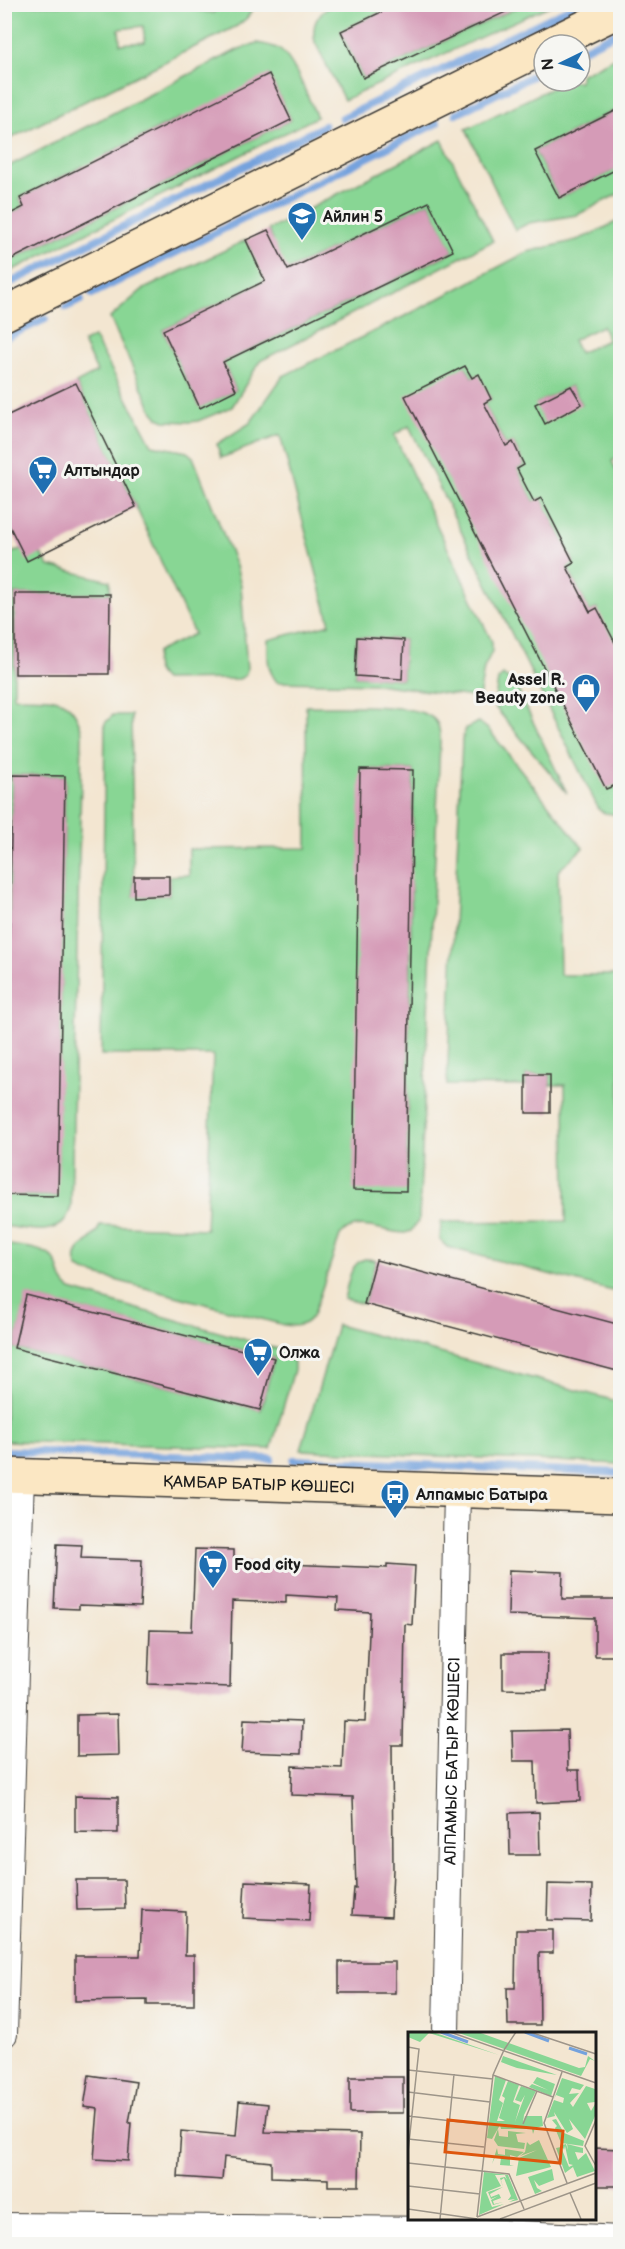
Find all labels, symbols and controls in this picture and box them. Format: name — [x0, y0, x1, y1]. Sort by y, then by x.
north arrow — [532, 33, 592, 93]
text: N — [539, 57, 559, 71]
school or university icon: Айлин 5 — [286, 200, 318, 242]
place label: Айлин 5 — [322, 208, 383, 227]
supermarket icon: Алтындар — [27, 454, 59, 496]
place label: Алтындар — [63, 462, 140, 481]
place label: Assel R. Beauty zone — [475, 671, 565, 708]
shop icon: Assel R. Beauty zone — [570, 672, 602, 714]
supermarket icon: Олжа — [242, 1336, 274, 1378]
place label: Олжа — [279, 1344, 321, 1363]
street label: ҚАМБАР БАТЫР КӨШЕСІ — [163, 1472, 355, 1498]
bus stop icon: Алпамыс Батыра — [379, 1478, 411, 1520]
place label: Алпамыс Батыра — [415, 1486, 548, 1505]
supermarket icon: Food city — [197, 1548, 229, 1590]
place label: Food city — [234, 1556, 301, 1575]
street label: АЛПАМЫС БАТЫР КӨШЕСІ — [441, 1657, 465, 1866]
inset map — [408, 2032, 595, 2219]

